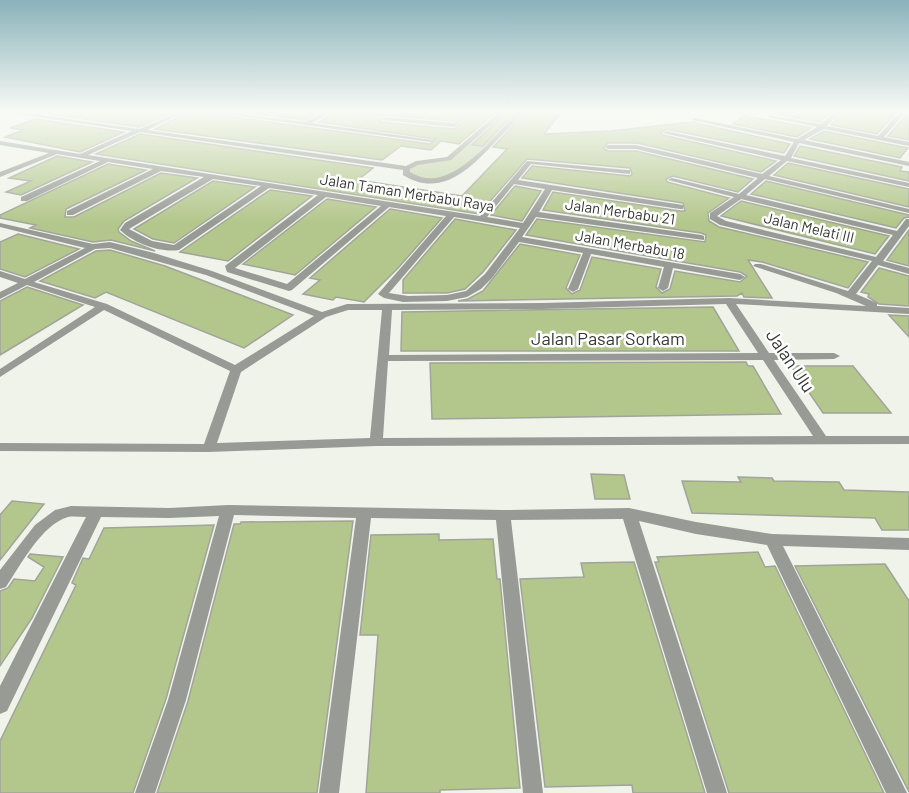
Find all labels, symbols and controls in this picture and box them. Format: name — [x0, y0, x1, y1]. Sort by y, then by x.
street label: Jalan Taman Merbabu Raya — [319, 169, 496, 215]
street label: Jalan Merbabu 21 — [564, 194, 676, 228]
street label: Jalan Melati III — [762, 208, 856, 246]
street label: Jalan Merbabu 18 — [574, 226, 686, 263]
street label: Jalan Ulu — [762, 325, 820, 396]
street label: Jalan Pasar Sorkam — [531, 327, 685, 349]

